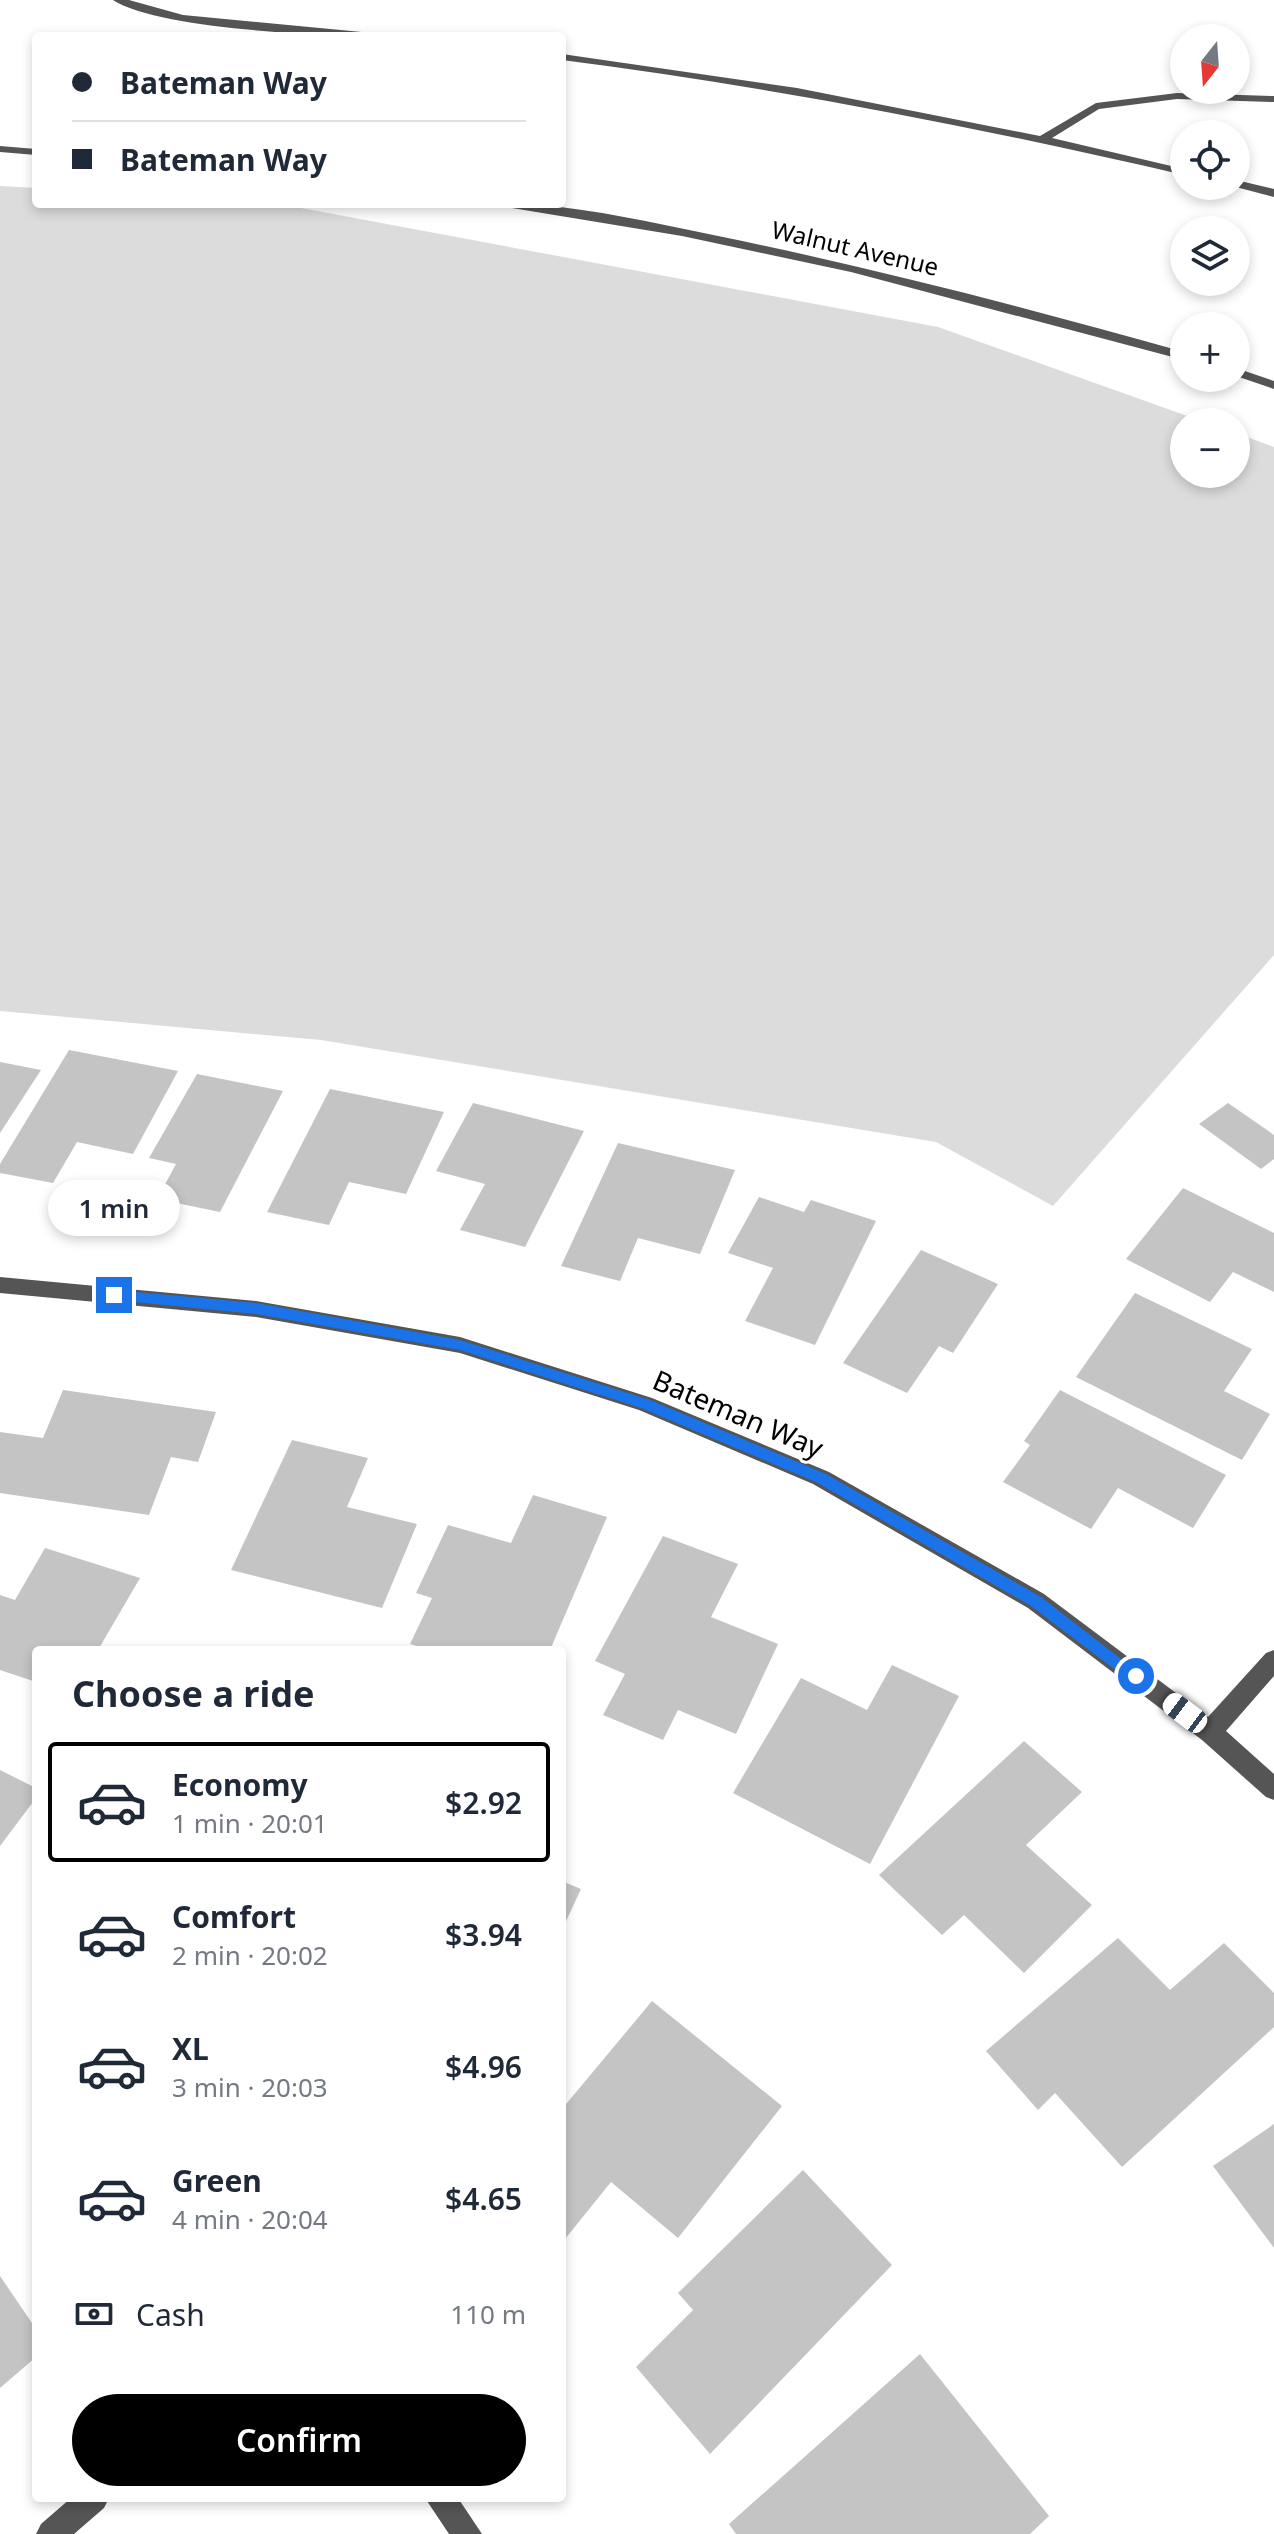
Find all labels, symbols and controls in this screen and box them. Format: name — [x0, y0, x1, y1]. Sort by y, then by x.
north arrow — [1170, 24, 1250, 104]
map controls — [1170, 24, 1250, 488]
text: Bateman Way — [120, 62, 327, 103]
button: locate — [1170, 120, 1250, 200]
text: Bateman Way — [120, 139, 327, 180]
street label: Walnut Avenue — [769, 212, 942, 283]
button: layers — [1170, 216, 1250, 296]
button: + — [1170, 312, 1250, 392]
button: − — [1170, 408, 1250, 488]
callout: 1 min — [48, 1179, 180, 1235]
text: 1 min — [79, 1190, 149, 1226]
route end — [96, 1277, 132, 1313]
street label: Bateman Way — [647, 1360, 830, 1466]
route start — [1118, 1658, 1154, 1694]
text: Choose a ride — [72, 1669, 314, 1718]
car — [1159, 1689, 1211, 1737]
text: Economy — [172, 1764, 308, 1805]
icon: car — [76, 1766, 148, 1838]
text: $2.92 — [445, 1782, 522, 1823]
text: 1 min · 20:01 — [172, 1805, 328, 1841]
text: Comfort — [172, 1896, 296, 1937]
icon: car — [76, 1898, 148, 1970]
text: $3.94 — [445, 1914, 522, 1955]
text: 2 min · 20:02 — [172, 1937, 328, 1973]
text: XL — [172, 2028, 209, 2069]
icon: car — [76, 2030, 148, 2102]
text: $4.96 — [445, 2046, 522, 2087]
text: 3 min · 20:03 — [172, 2069, 328, 2105]
text: Green — [172, 2160, 262, 2201]
icon: car — [76, 2162, 148, 2234]
text: $4.65 — [445, 2178, 522, 2219]
text: 4 min · 20:04 — [172, 2201, 328, 2237]
icon: cash — [72, 2292, 116, 2336]
text: Cash — [136, 2294, 205, 2335]
text: 110 m — [450, 2296, 526, 2332]
button: Confirm — [72, 2394, 526, 2486]

